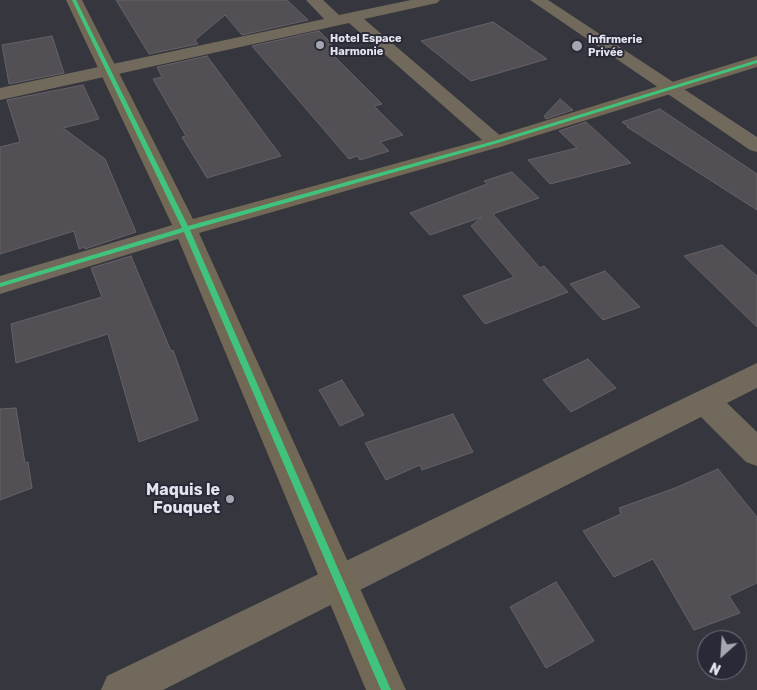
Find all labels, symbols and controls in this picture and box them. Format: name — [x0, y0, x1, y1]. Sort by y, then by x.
place label: Hotel Espace Harmonie — [330, 32, 402, 58]
place label: Infirmerie Privée — [588, 33, 642, 59]
marker: Hotel Espace Harmonie — [314, 39, 326, 51]
marker: Infirmerie Privée — [570, 39, 584, 53]
place label: Maquis le Fouquet — [146, 480, 220, 518]
marker: Maquis le Fouquet — [224, 493, 236, 505]
north arrow — [697, 630, 747, 680]
text: N — [707, 658, 724, 678]

